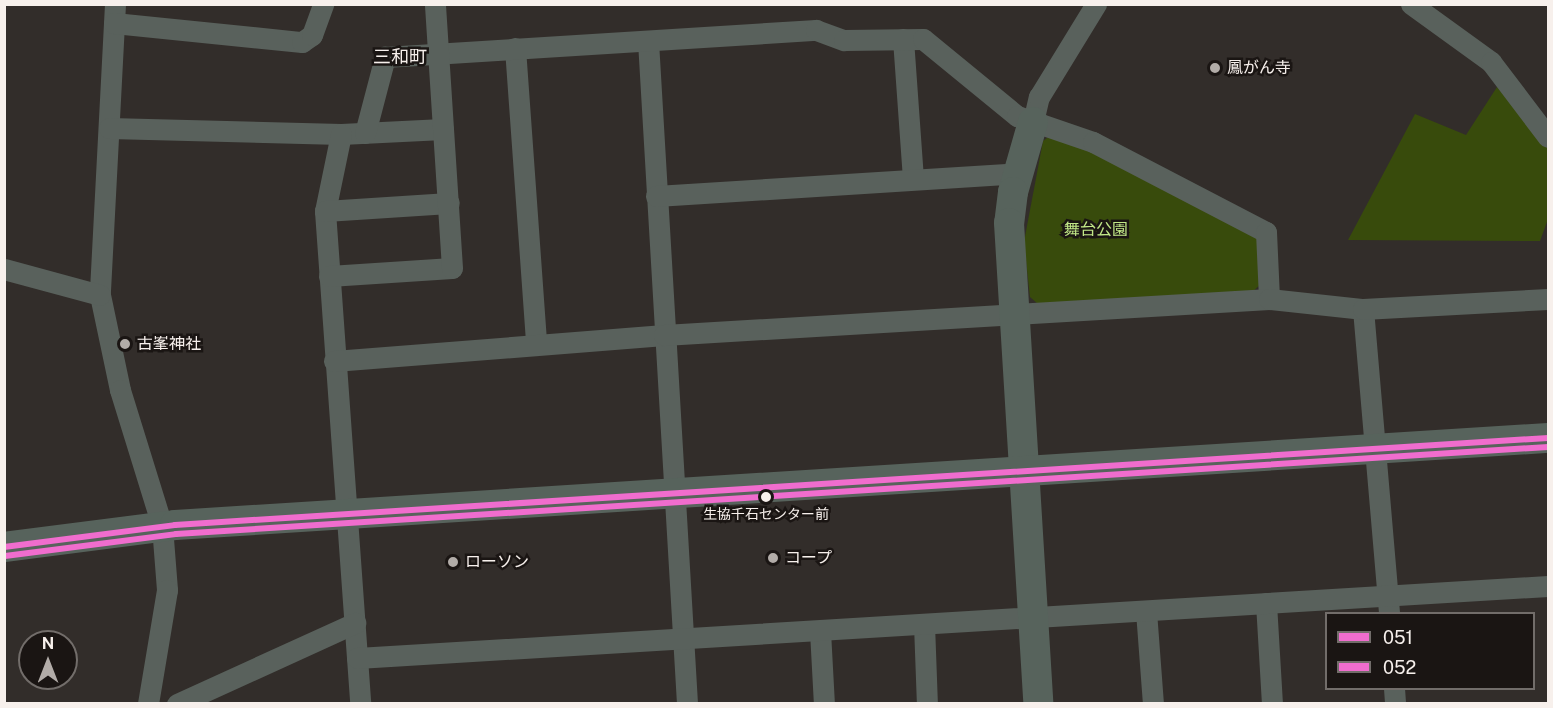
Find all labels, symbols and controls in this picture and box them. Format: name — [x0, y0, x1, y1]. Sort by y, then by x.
district label: 三和町 — [373, 46, 427, 68]
place label: 鳳がん寺 — [1227, 58, 1291, 78]
marker: 鳳がん寺 — [1208, 61, 1222, 75]
park label: 舞台公園 — [1064, 220, 1128, 240]
place label: 古峯神社 — [137, 334, 201, 354]
marker: 古峯神社 — [118, 337, 132, 351]
marker: 生協千石センター前 — [760, 491, 772, 503]
place label: 生協千石センター前 — [703, 506, 829, 522]
place label: コープ — [785, 548, 833, 568]
marker: コープ — [766, 551, 780, 565]
place label: ローソン — [465, 552, 529, 572]
marker: ローソン — [446, 555, 460, 569]
legend — [1325, 612, 1535, 690]
text: 051 — [1383, 627, 1413, 648]
north arrow — [18, 630, 78, 690]
text: N — [42, 634, 54, 653]
text: 052 — [1383, 657, 1416, 678]

